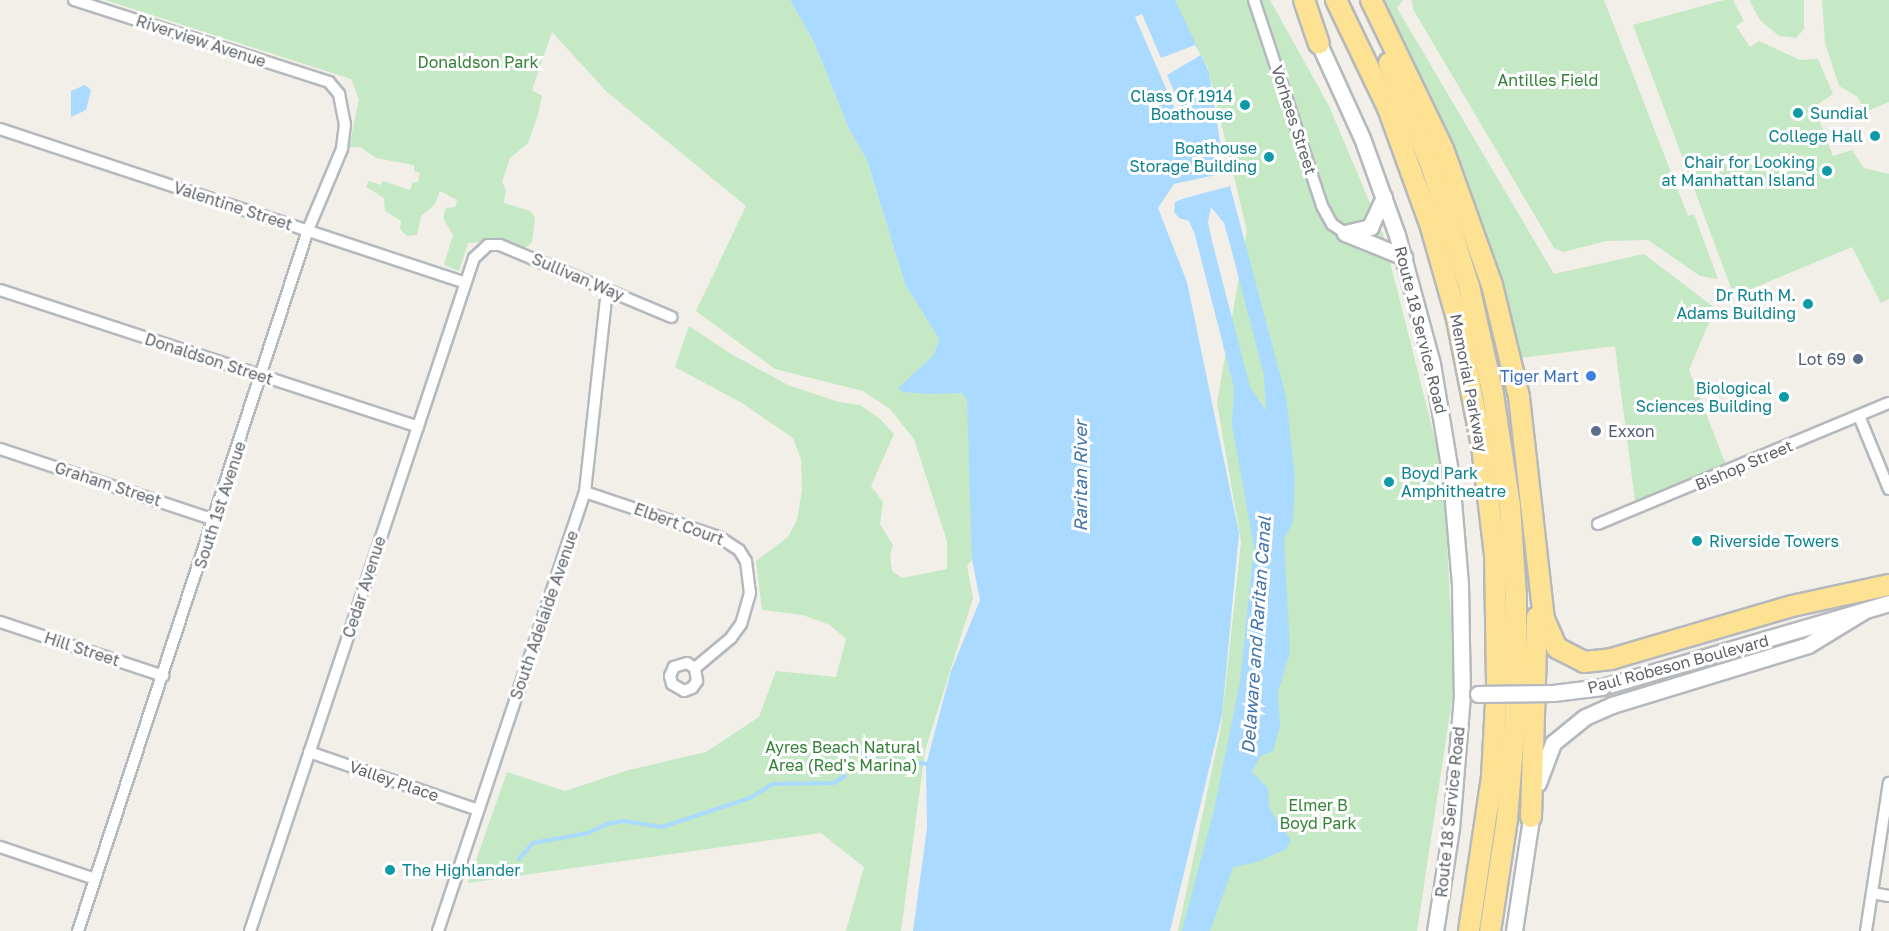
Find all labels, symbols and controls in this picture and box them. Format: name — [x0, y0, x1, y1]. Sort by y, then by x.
street label: Riverview Avenue — [134, 11, 268, 71]
park label: Donaldson Park — [417, 52, 539, 72]
street label: Vorhees Street — [1267, 63, 1321, 177]
park label: Antilles Field — [1498, 70, 1598, 90]
place label: Class Of 1914 Boathouse — [1130, 86, 1233, 124]
marker: Class Of 1914 Boathouse — [1238, 98, 1252, 112]
place label: Sundial — [1810, 103, 1868, 123]
marker: Sundial — [1791, 106, 1805, 120]
place label: College Hall — [1769, 126, 1863, 146]
marker: College Hall — [1868, 129, 1882, 143]
place label: Boathouse Storage Building — [1129, 138, 1257, 176]
marker: Boathouse Storage Building — [1262, 150, 1276, 164]
place label: Chair for Looking at Manhattan Island — [1661, 152, 1815, 190]
marker: Chair for Looking at Manhattan Island — [1820, 164, 1834, 178]
street label: Valentine Street — [171, 178, 295, 234]
street label: Route 18 Service Road — [1391, 244, 1451, 416]
street label: Sullivan Way — [529, 249, 627, 305]
place label: Dr Ruth M. Adams Building — [1676, 285, 1796, 323]
marker: Dr Ruth M. Adams Building — [1801, 297, 1815, 311]
street label: Memorial Parkway — [1446, 312, 1492, 454]
street label: Donaldson Street — [142, 329, 276, 389]
place label: Lot 69 — [1798, 349, 1846, 369]
marker: Lot 69 — [1851, 352, 1865, 366]
place label: Tiger Mart — [1500, 366, 1579, 386]
marker: Tiger Mart — [1584, 369, 1598, 383]
place label: Biological Sciences Building — [1636, 378, 1772, 416]
marker: Biological Sciences Building — [1777, 390, 1791, 404]
water label: Raritan River — [1069, 420, 1091, 532]
place label: Exxon — [1608, 421, 1655, 441]
marker: Exxon — [1589, 424, 1603, 438]
street label: Bishop Street — [1692, 436, 1796, 494]
street label: South 1st Avenue — [190, 439, 250, 571]
street label: Graham Street — [52, 458, 164, 510]
place label: Boyd Park Amphitheatre — [1401, 463, 1506, 501]
marker: Boyd Park Amphitheatre — [1382, 475, 1396, 489]
street label: Elbert Court — [632, 499, 726, 549]
water label: Delaware and Raritan Canal — [1237, 515, 1275, 755]
street label: South Adelaide Avenue — [506, 528, 582, 702]
place label: Riverside Towers — [1709, 531, 1839, 551]
street label: Cedar Avenue — [339, 534, 389, 640]
marker: Riverside Towers — [1690, 534, 1704, 548]
street label: Hill Street — [42, 628, 122, 670]
street label: Paul Robeson Boulevard — [1585, 631, 1771, 697]
street label: Route 18 Service Road — [1431, 726, 1469, 898]
park label: Ayres Beach Natural Area (Red's Marina) — [765, 737, 921, 775]
street label: Valley Place — [347, 757, 441, 805]
park label: Elmer B Boyd Park — [1279, 795, 1357, 833]
place label: The Highlander — [402, 860, 521, 880]
marker: The Highlander — [383, 863, 397, 877]

